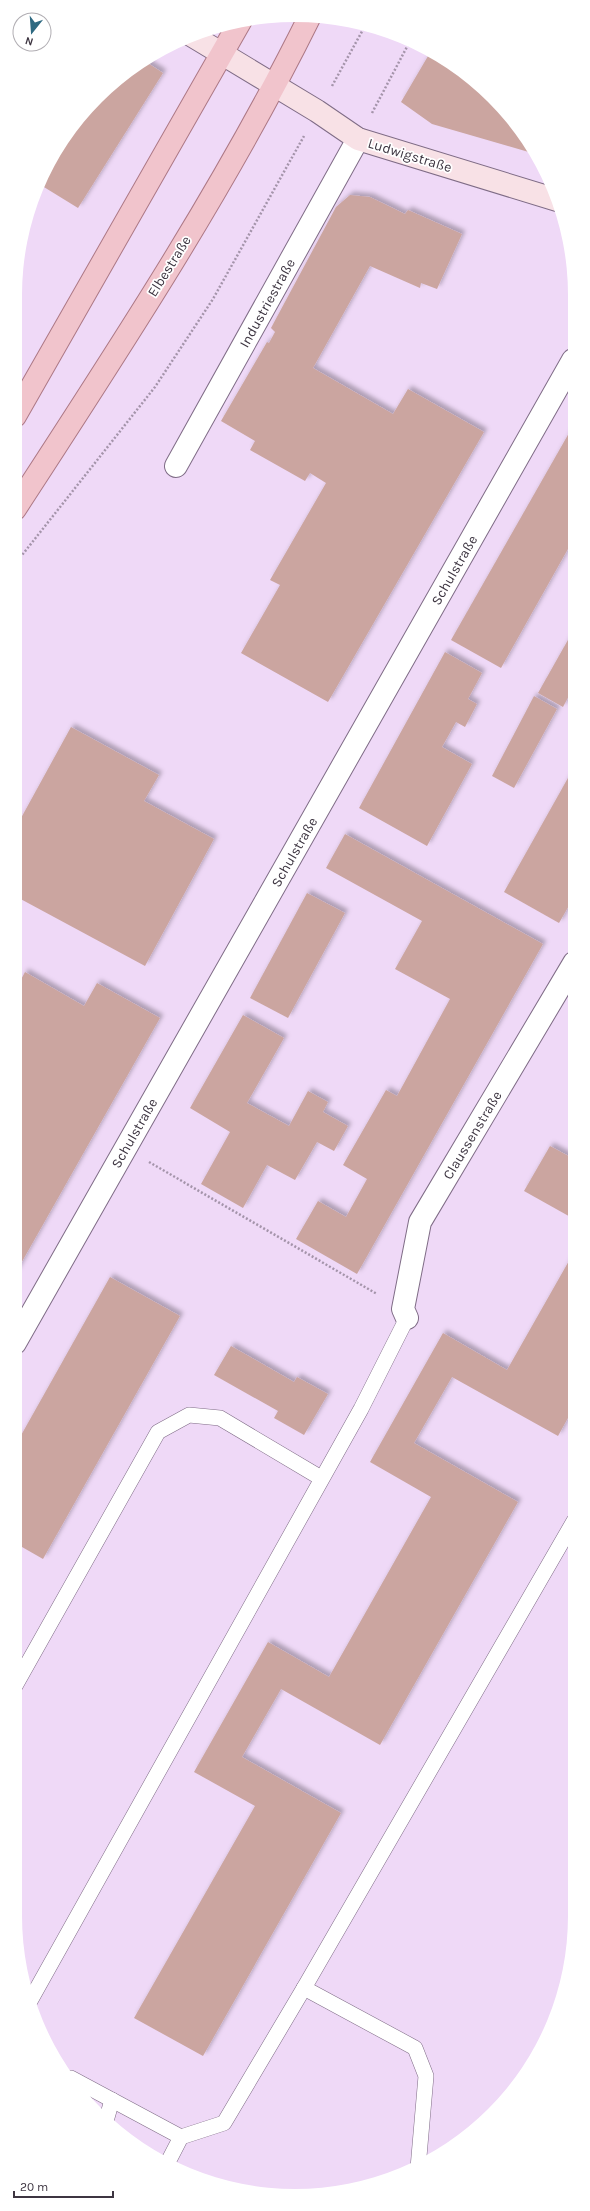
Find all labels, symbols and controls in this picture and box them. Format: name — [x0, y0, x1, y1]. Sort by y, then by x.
north arrow — [12, 12, 52, 52]
text: N — [24, 34, 35, 48]
street label: Ludwigstraße — [366, 135, 454, 176]
street label: Elbestraße — [144, 233, 195, 300]
street label: Industriestraße — [236, 256, 299, 351]
street label: Schulstraße — [428, 532, 481, 608]
street label: Schulstraße — [268, 814, 321, 890]
street label: Claussenstraße — [439, 1088, 506, 1183]
street label: Schulstraße — [108, 1095, 161, 1171]
scale bar — [14, 2173, 113, 2199]
text: 20 m — [20, 2180, 48, 2194]

